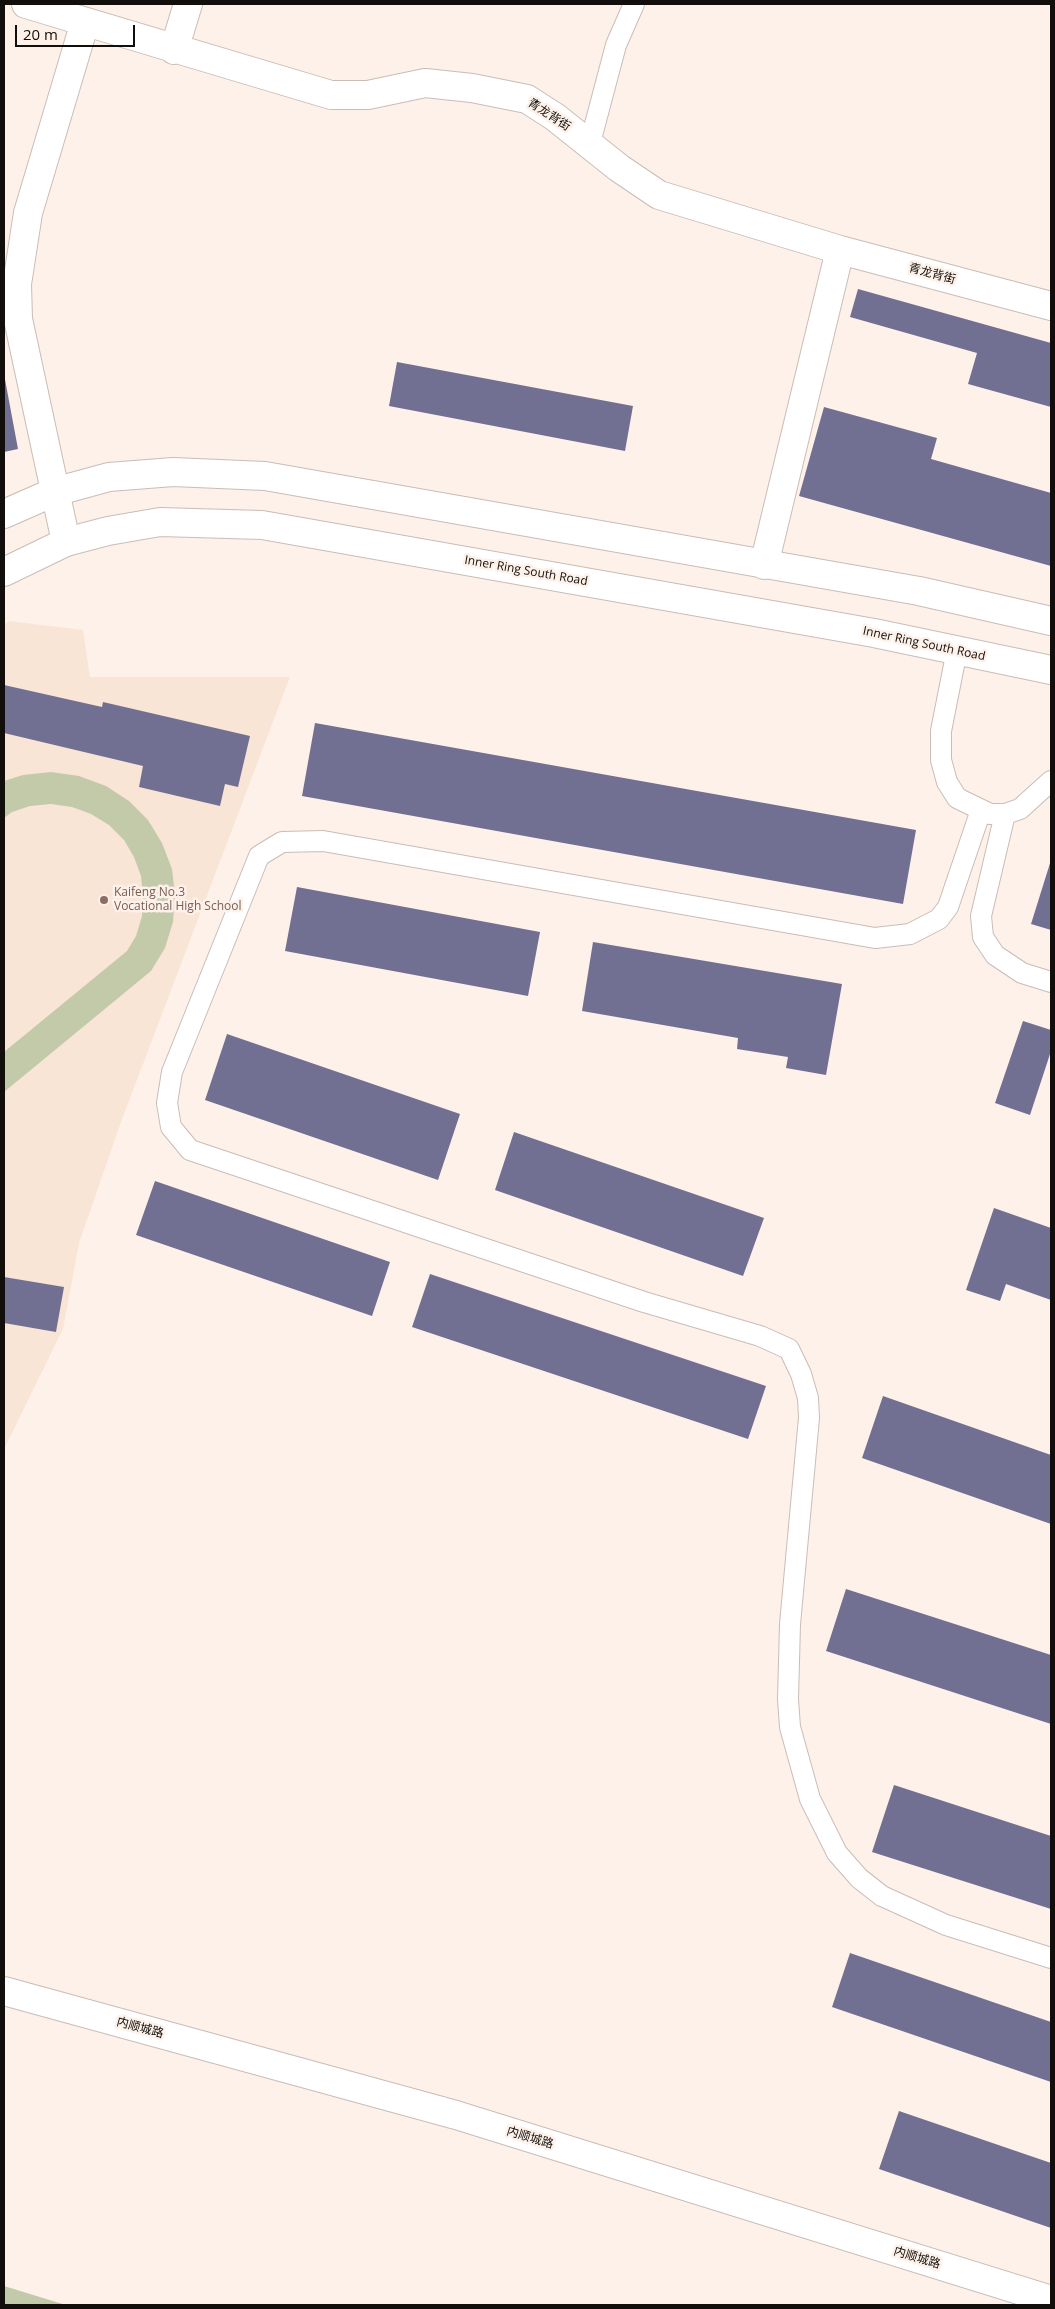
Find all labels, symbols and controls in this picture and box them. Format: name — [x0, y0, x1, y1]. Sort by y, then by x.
scale bar — [18, 15, 138, 47]
text: 20 m — [23, 24, 58, 44]
street label: 青龙背街 — [525, 96, 573, 134]
street label: 青龙背街 — [907, 261, 957, 287]
street label: Inner Ring South Road — [463, 553, 589, 589]
street label: Inner Ring South Road — [861, 624, 987, 664]
place label: Kaifeng No.3 Vocational High School — [114, 886, 242, 914]
marker: Kaifeng No.3 Vocational High School — [98, 894, 110, 906]
street label: 内顺城路 — [115, 2015, 165, 2041]
street label: 内顺城路 — [505, 2124, 555, 2152]
street label: 内顺城路 — [892, 2244, 942, 2272]

